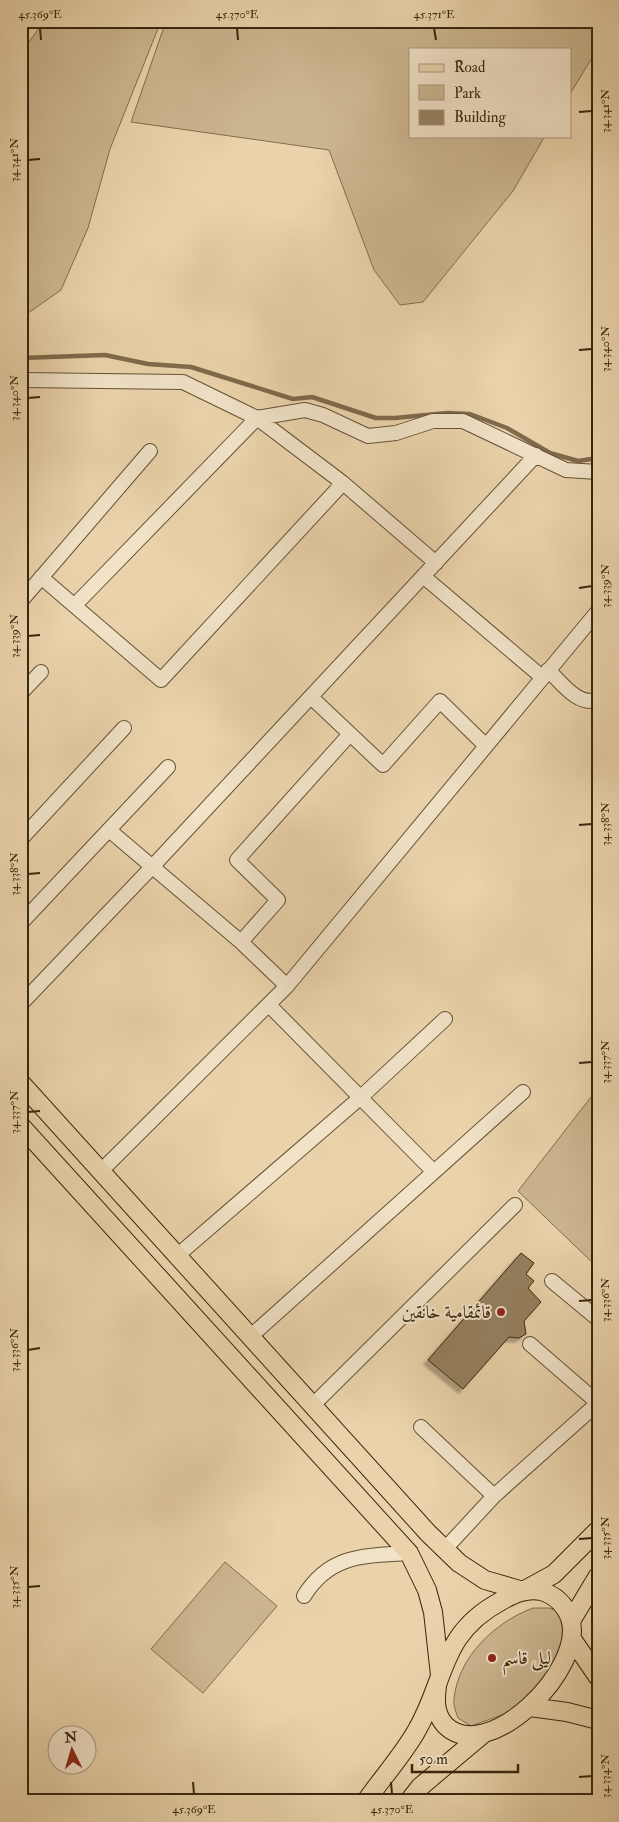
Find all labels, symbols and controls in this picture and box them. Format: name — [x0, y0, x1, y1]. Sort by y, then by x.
text: 45.369°E — [18, 7, 62, 22]
text: 45.370°E — [216, 7, 259, 22]
text: 45.371°E — [413, 7, 455, 22]
legend — [409, 48, 572, 138]
text: Road — [454, 58, 486, 77]
text: Park — [454, 84, 481, 103]
text: 34.341°N — [598, 89, 613, 133]
text: Building — [454, 108, 506, 127]
text: 34.341°N — [7, 138, 22, 182]
text: 34.340°N — [598, 326, 613, 372]
text: 34.340°N — [7, 375, 22, 421]
text: 34.339°N — [598, 564, 613, 608]
text: 34.339°N — [7, 614, 22, 658]
text: 34.338°N — [598, 802, 613, 846]
text: 34.338°N — [7, 852, 22, 896]
text: 34.337°N — [598, 1040, 613, 1084]
text: 34.337°N — [7, 1090, 22, 1134]
text: 34.336°N — [598, 1278, 613, 1322]
place label: قائمقامية خانقين — [402, 1301, 491, 1324]
marker: قائمقامية خانقين — [495, 1306, 507, 1318]
text: 34.336°N — [7, 1328, 22, 1372]
text: 34.335°N — [598, 1516, 613, 1560]
text: 34.335°N — [7, 1565, 22, 1609]
place label: ليلى قاسم — [502, 1647, 551, 1676]
marker: ليلى قاسم — [486, 1652, 498, 1664]
north arrow — [48, 1724, 98, 1774]
text: N — [63, 1728, 78, 1747]
scale bar — [412, 1742, 518, 1774]
text: 50 m — [419, 1750, 448, 1769]
text: 34.334°N — [598, 1754, 613, 1798]
text: 45.369°E — [172, 1802, 216, 1817]
text: 45.370°E — [371, 1802, 414, 1817]

